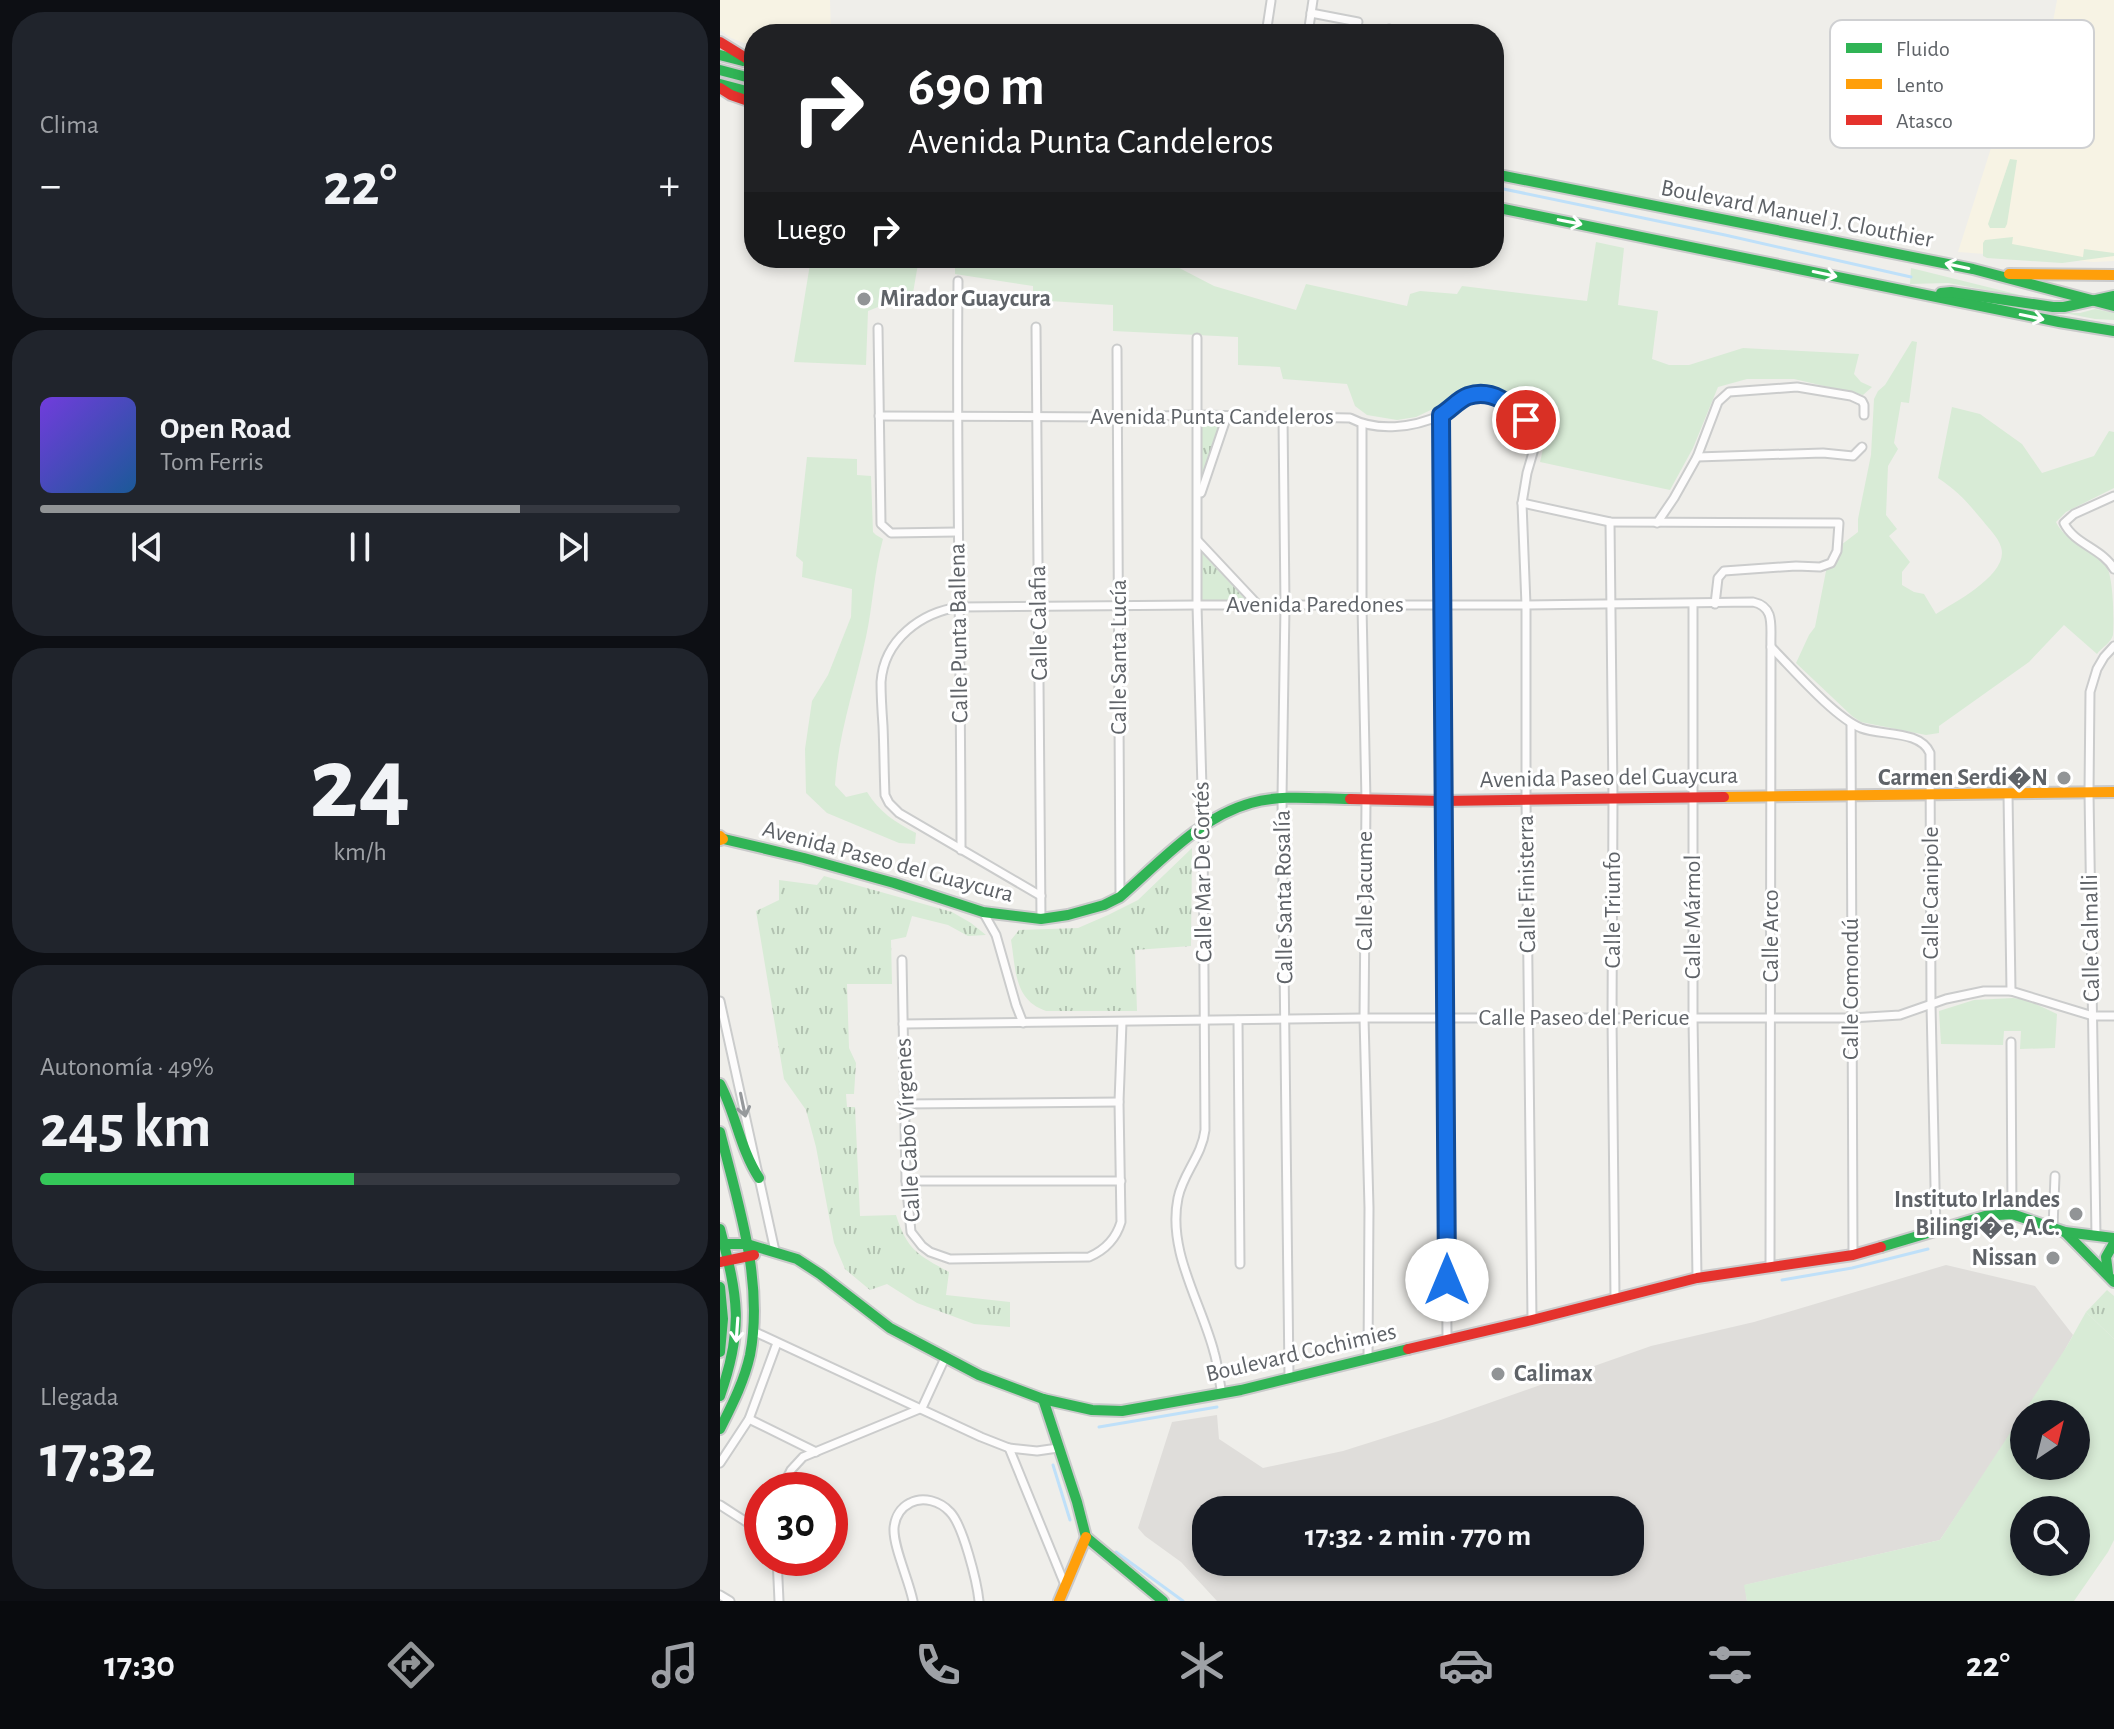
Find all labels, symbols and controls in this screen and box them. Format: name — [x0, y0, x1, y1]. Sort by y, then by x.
legend — [1830, 20, 2094, 148]
text: Fluido — [1896, 38, 1950, 60]
icon: right — [776, 56, 880, 160]
text: 690 m — [908, 59, 1045, 115]
text: Lento — [1896, 74, 1944, 96]
text: Atasco — [1896, 110, 1953, 132]
text: Clima — [40, 112, 99, 138]
text: Avenida Punta Candeleros — [908, 124, 1274, 160]
text: 22° — [323, 156, 397, 216]
text: − — [40, 164, 61, 208]
text: + — [659, 164, 680, 208]
street label: Boulevard Manuel J. Clouthier — [1659, 176, 1935, 252]
icon: right — [863, 208, 907, 252]
text: Luego — [776, 215, 847, 245]
one-way arrow — [1557, 216, 1583, 231]
one-way arrow — [1945, 258, 1970, 273]
one-way arrow — [1812, 267, 1838, 282]
place label: Mirador Guaycura — [880, 287, 1051, 311]
marker: Mirador Guaycura — [855, 290, 873, 308]
one-way arrow — [2019, 310, 2044, 325]
pin — [1492, 386, 1560, 454]
icon: arrive — [1504, 398, 1548, 442]
street label: Avenida Punta Candeleros — [1090, 405, 1334, 429]
text: Open Road — [160, 414, 291, 444]
text: Tom Ferris — [160, 449, 264, 475]
icon: previous — [125, 525, 169, 569]
icon: pause — [338, 525, 382, 569]
icon: next — [551, 525, 595, 569]
street label: Calle Punta Ballena — [945, 543, 973, 723]
street label: Calle Calafia — [1026, 565, 1052, 681]
street label: Calle Santa Lucía — [1107, 579, 1131, 735]
street label: Avenida Paredones — [1226, 593, 1404, 617]
text: 24 — [309, 733, 411, 837]
street label: Avenida Paseo del Guaycura — [1479, 764, 1739, 792]
place label: Carmen Serdi�N — [1878, 766, 2048, 790]
marker: Carmen Serdi�N — [2055, 769, 2073, 787]
street label: Calle Mar De Cortés — [1189, 781, 1217, 963]
street label: Calle Santa Rosalía — [1270, 810, 1298, 984]
street label: Calle Finisterra — [1514, 815, 1540, 953]
street label: Avenida Paseo del Guaycura — [760, 817, 1016, 907]
street label: Calle Canipole — [1919, 827, 1943, 959]
street label: Calle Jacume — [1353, 831, 1377, 951]
text: km/h — [333, 839, 387, 865]
street label: Calle Triunfo — [1601, 852, 1625, 969]
street label: Calle Mármol — [1681, 855, 1705, 979]
street label: Calle Calmalli — [2078, 874, 2104, 1002]
street label: Calle Arco — [1759, 890, 1783, 982]
street label: Calle Comondú — [1839, 918, 1863, 1060]
street label: Calle Paseo del Pericue — [1478, 1006, 1690, 1030]
street label: Calle Cabo Vírgenes — [891, 1037, 925, 1223]
text: Autonomía · 49% — [40, 1054, 214, 1080]
one-way arrow — [736, 1092, 751, 1117]
text: 245 km — [40, 1098, 212, 1158]
place label: Instituto Irlandes Bilingi�e, A.C. — [1894, 1188, 2060, 1240]
marker: Instituto Irlandes Bilingi�e, A.C. — [2067, 1205, 2085, 1223]
position arrow — [1405, 1238, 1489, 1322]
place label: Nissan — [1972, 1246, 2037, 1270]
marker: Nissan — [2044, 1249, 2062, 1267]
one-way arrow — [729, 1316, 744, 1343]
street label: Boulevard Cochimies — [1203, 1319, 1399, 1387]
place label: Calimax — [1514, 1362, 1593, 1386]
marker: Calimax — [1489, 1365, 1507, 1383]
text: Llegada — [40, 1384, 119, 1410]
north arrow — [2010, 1400, 2090, 1480]
map controls — [2010, 1400, 2090, 1576]
text: 17:32 — [40, 1428, 155, 1488]
speed limit sign: 30 — [744, 1472, 848, 1576]
button: search — [2010, 1496, 2090, 1576]
text: 17:32 · 2 min · 770 m — [1305, 1521, 1531, 1551]
icon: directions — [383, 1637, 439, 1693]
icon: music — [647, 1637, 703, 1693]
icon: phone — [910, 1637, 966, 1693]
icon: climate — [1174, 1637, 1230, 1693]
icon: car — [1438, 1637, 1494, 1693]
icon: filters — [1702, 1637, 1758, 1693]
text: 17:30 — [104, 1647, 175, 1683]
text: 22° — [1966, 1647, 2010, 1683]

